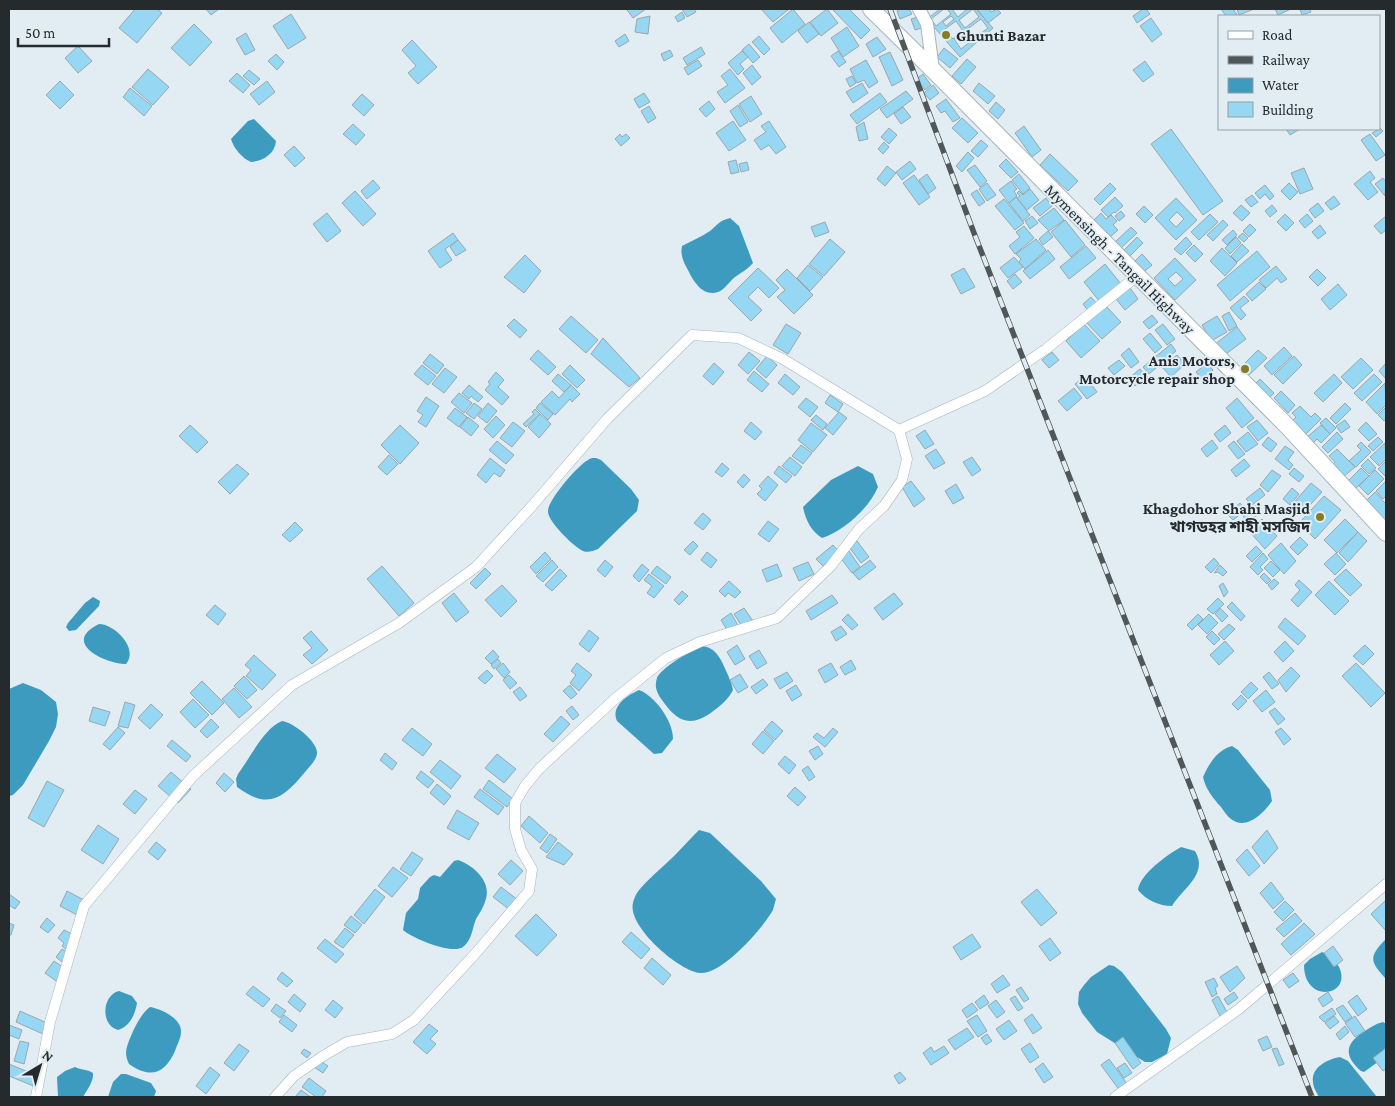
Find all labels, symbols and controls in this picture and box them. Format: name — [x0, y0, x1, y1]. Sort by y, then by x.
scale bar — [18, 15, 109, 47]
legend — [1218, 15, 1380, 130]
text: 50 m — [25, 25, 55, 41]
place label: Ghunti Bazar — [956, 27, 1047, 44]
text: Road — [1262, 27, 1293, 43]
marker: Ghunti Bazar — [940, 29, 952, 41]
text: Railway — [1262, 52, 1310, 69]
text: Water — [1262, 77, 1299, 93]
text: Building — [1262, 102, 1313, 119]
street label: Mymensingh - Tangail Highway — [1041, 181, 1199, 338]
place label: Anis Motors, Motorcycle repair shop — [1079, 352, 1235, 387]
marker: Anis Motors, Motorcycle repair shop — [1239, 363, 1251, 375]
place label: Khagdohor Shahi Masjid খাগডহর শাহী মসজিদ — [1143, 500, 1311, 535]
marker: Khagdohor Shahi Masjid খাগডহর শাহী মসজিদ — [1314, 511, 1326, 523]
north arrow — [15, 1041, 65, 1091]
text: N — [39, 1047, 57, 1065]

